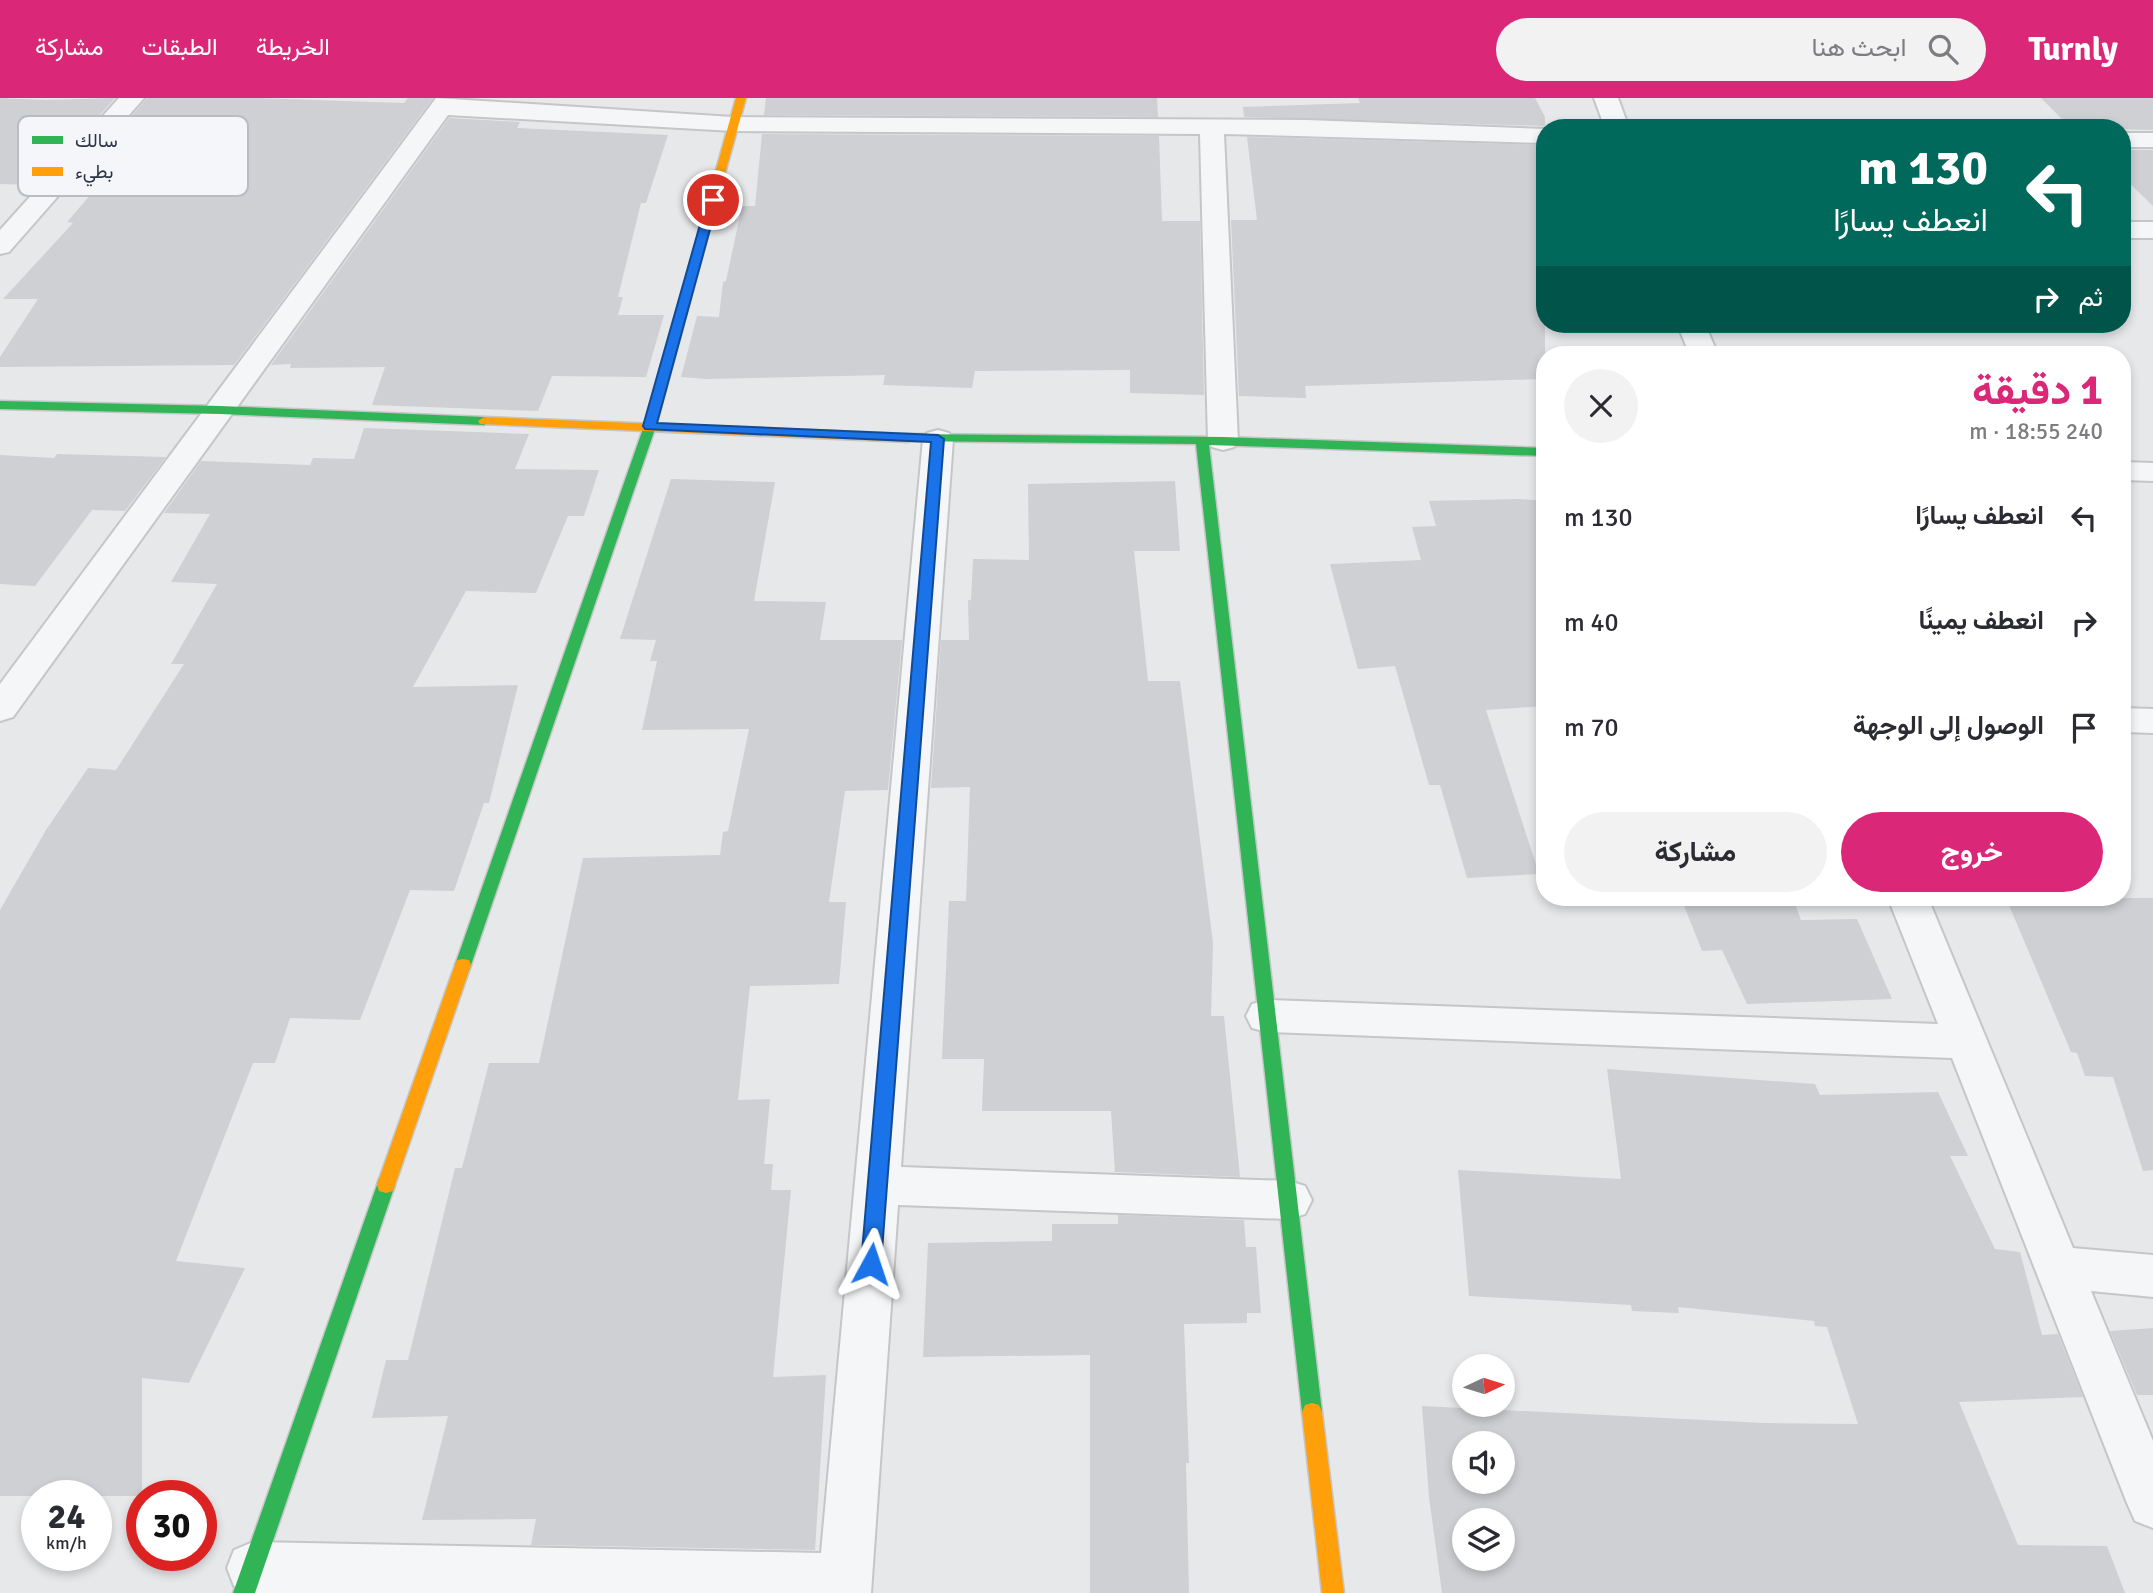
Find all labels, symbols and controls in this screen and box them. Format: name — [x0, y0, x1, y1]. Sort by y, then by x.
search box — [1496, 18, 1986, 81]
text: Turnly — [2028, 29, 2118, 70]
icon: search — [1924, 30, 1962, 68]
text: مشاركة — [35, 32, 103, 62]
text: الطبقات — [141, 32, 218, 62]
text: الخريطة — [256, 32, 330, 62]
text: ابحث هنا — [1812, 32, 1906, 64]
legend — [18, 116, 248, 196]
text: سالك — [75, 129, 118, 153]
text: 130 m — [1858, 138, 1988, 198]
icon: left — [2012, 147, 2103, 238]
text: بطيء — [75, 160, 113, 187]
pin — [683, 170, 743, 230]
icon: arrive — [694, 181, 732, 219]
text: انعطف يسارًا — [1833, 201, 1988, 240]
icon: right — [2027, 280, 2065, 318]
text: ثم — [2079, 282, 2103, 314]
text: 1 دقيقة — [1972, 365, 2103, 416]
button: close — [1564, 369, 1638, 443]
text: 240 m · 18:55 — [1969, 417, 2103, 446]
icon: left — [2065, 499, 2103, 537]
text: انعطف يسارًا — [1915, 500, 2044, 532]
text: 130 m — [1564, 502, 1633, 534]
icon: right — [2065, 604, 2103, 642]
text: انعطف يمينًا — [1918, 605, 2044, 637]
text: 40 m — [1564, 607, 1619, 639]
icon: arrive — [2065, 709, 2103, 747]
text: الوصول إلى الوجهة — [1853, 710, 2044, 742]
text: 70 m — [1564, 712, 1619, 744]
button: مشاركة — [1564, 812, 1827, 892]
button: خروج — [1841, 812, 2103, 892]
position arrow — [834, 1227, 908, 1301]
north arrow — [1452, 1354, 1516, 1418]
map controls — [1452, 1354, 1515, 1571]
button: sound — [1452, 1431, 1515, 1494]
speed limit sign: 30 — [126, 1480, 217, 1571]
text: 24 — [48, 1495, 85, 1538]
button: layers — [1452, 1508, 1515, 1571]
text: km/h — [46, 1532, 87, 1554]

